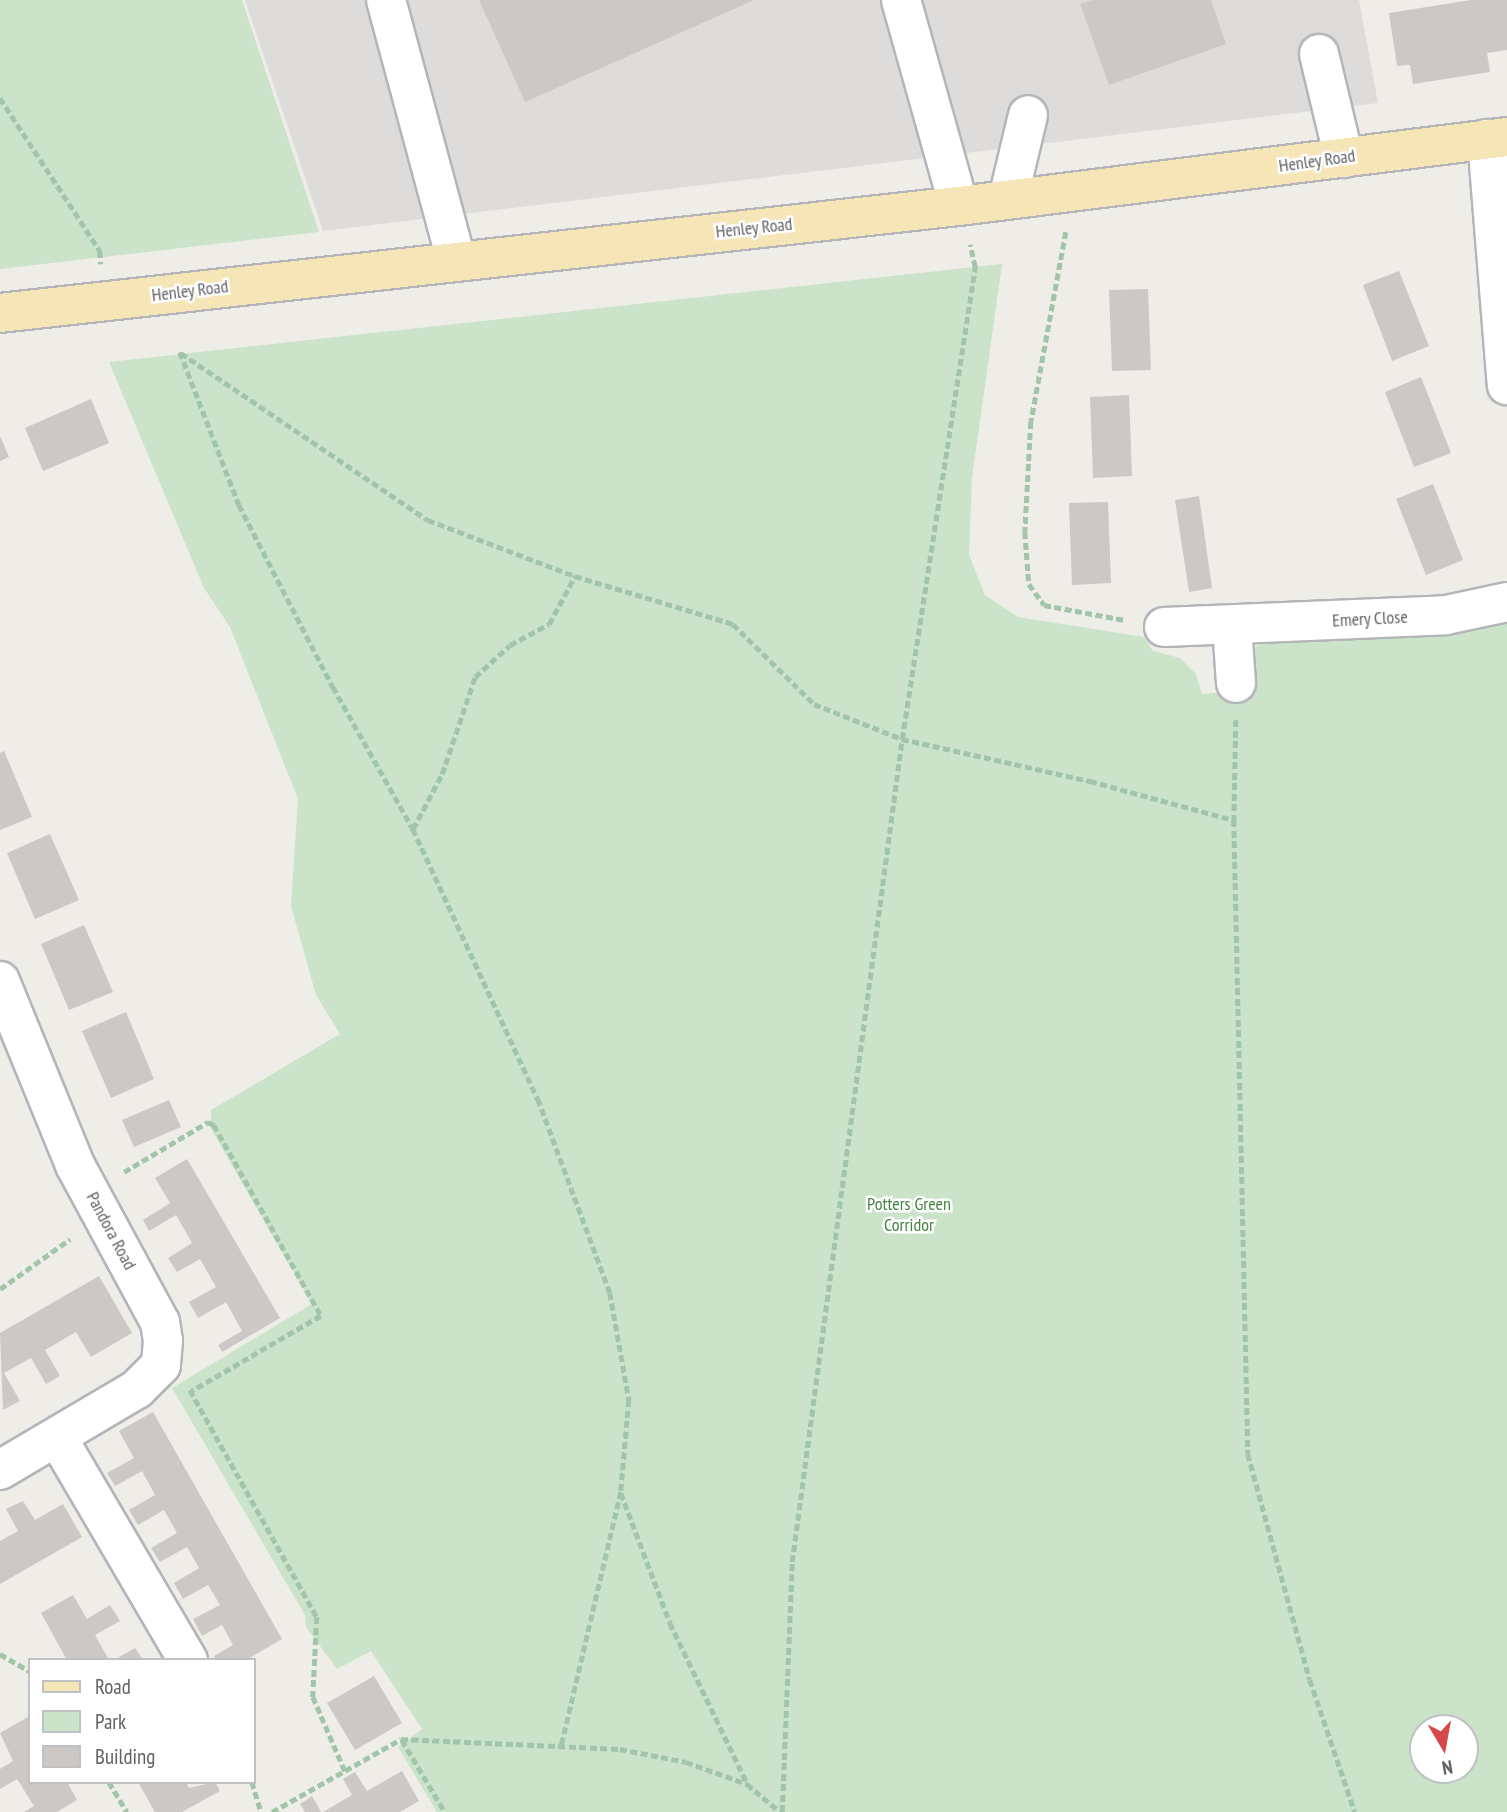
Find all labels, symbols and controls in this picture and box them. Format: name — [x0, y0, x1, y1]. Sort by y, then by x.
street label: Henley Road — [1277, 145, 1357, 177]
street label: Henley Road — [714, 213, 794, 243]
street label: Henley Road — [150, 276, 230, 306]
street label: Emery Close — [1331, 606, 1409, 632]
street label: Pandora Road — [82, 1188, 140, 1274]
park label: Potters Green Corridor — [867, 1194, 951, 1236]
legend — [28, 1658, 256, 1784]
text: Road — [95, 1673, 131, 1700]
text: Park — [95, 1708, 126, 1735]
north arrow — [1409, 1714, 1479, 1784]
text: Building — [95, 1743, 155, 1770]
text: N — [1440, 1755, 1454, 1780]

